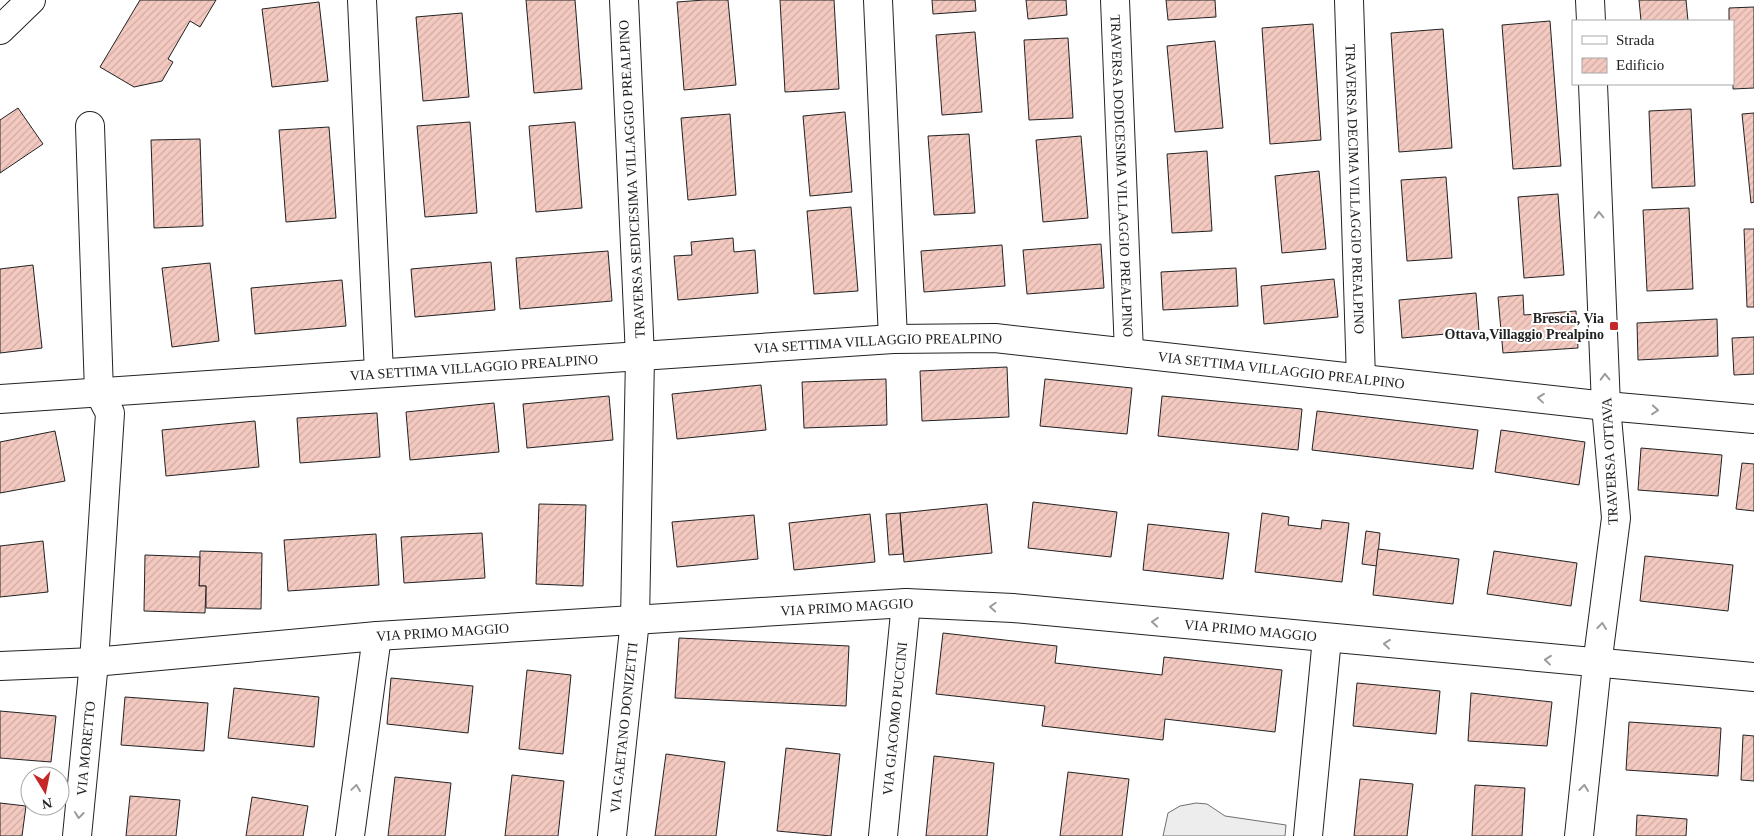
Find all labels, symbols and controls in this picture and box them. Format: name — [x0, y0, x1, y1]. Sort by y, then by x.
street label: TRAVERSA DODICESIMA VILLAGGIO PREALPINO — [1108, 14, 1136, 338]
street label: TRAVERSA SEDICESIMA VILLAGGIO PREALPINO — [616, 19, 648, 339]
legend — [1572, 20, 1734, 85]
text: Strada — [1616, 32, 1655, 48]
street label: TRAVERSA DECIMA VILLAGGIO PREALPINO — [1343, 44, 1367, 334]
text: Edificio — [1616, 57, 1664, 73]
one-way arrow — [1593, 211, 1604, 219]
place label: Brescia, Via Ottava,Villaggio Prealpino — [1445, 311, 1604, 342]
marker: Brescia, Via Ottava,Villaggio Prealpino — [1608, 320, 1620, 332]
street label: VIA SETTIMA VILLAGGIO PREALPINO — [754, 330, 1003, 356]
street label: VIA SETTIMA VILLAGGIO PREALPINO — [1157, 349, 1406, 391]
street label: VIA SETTIMA VILLAGGIO PREALPINO — [349, 351, 598, 383]
one-way arrow — [1600, 373, 1611, 381]
one-way arrow — [1536, 393, 1544, 404]
street label: TRAVERSA OTTAVA — [1599, 396, 1621, 525]
one-way arrow — [1651, 404, 1659, 415]
street label: VIA PRIMO MAGGIO — [780, 595, 914, 618]
one-way arrow — [989, 602, 997, 613]
one-way arrow — [1151, 616, 1159, 627]
street label: VIA PRIMO MAGGIO — [1184, 616, 1318, 644]
street label: VIA PRIMO MAGGIO — [376, 620, 510, 644]
one-way arrow — [1596, 622, 1607, 630]
one-way arrow — [1382, 639, 1390, 650]
street label: VIA GAETANO DONIZETTI — [607, 641, 640, 814]
street label: VIA GIACOMO PUCCINI — [880, 641, 910, 796]
one-way arrow — [1544, 655, 1552, 666]
street label: VIA MORETTO — [73, 700, 98, 796]
north arrow — [20, 766, 70, 816]
one-way arrow — [351, 783, 361, 792]
one-way arrow — [1578, 783, 1589, 791]
text: N — [41, 795, 53, 812]
one-way arrow — [74, 811, 85, 819]

